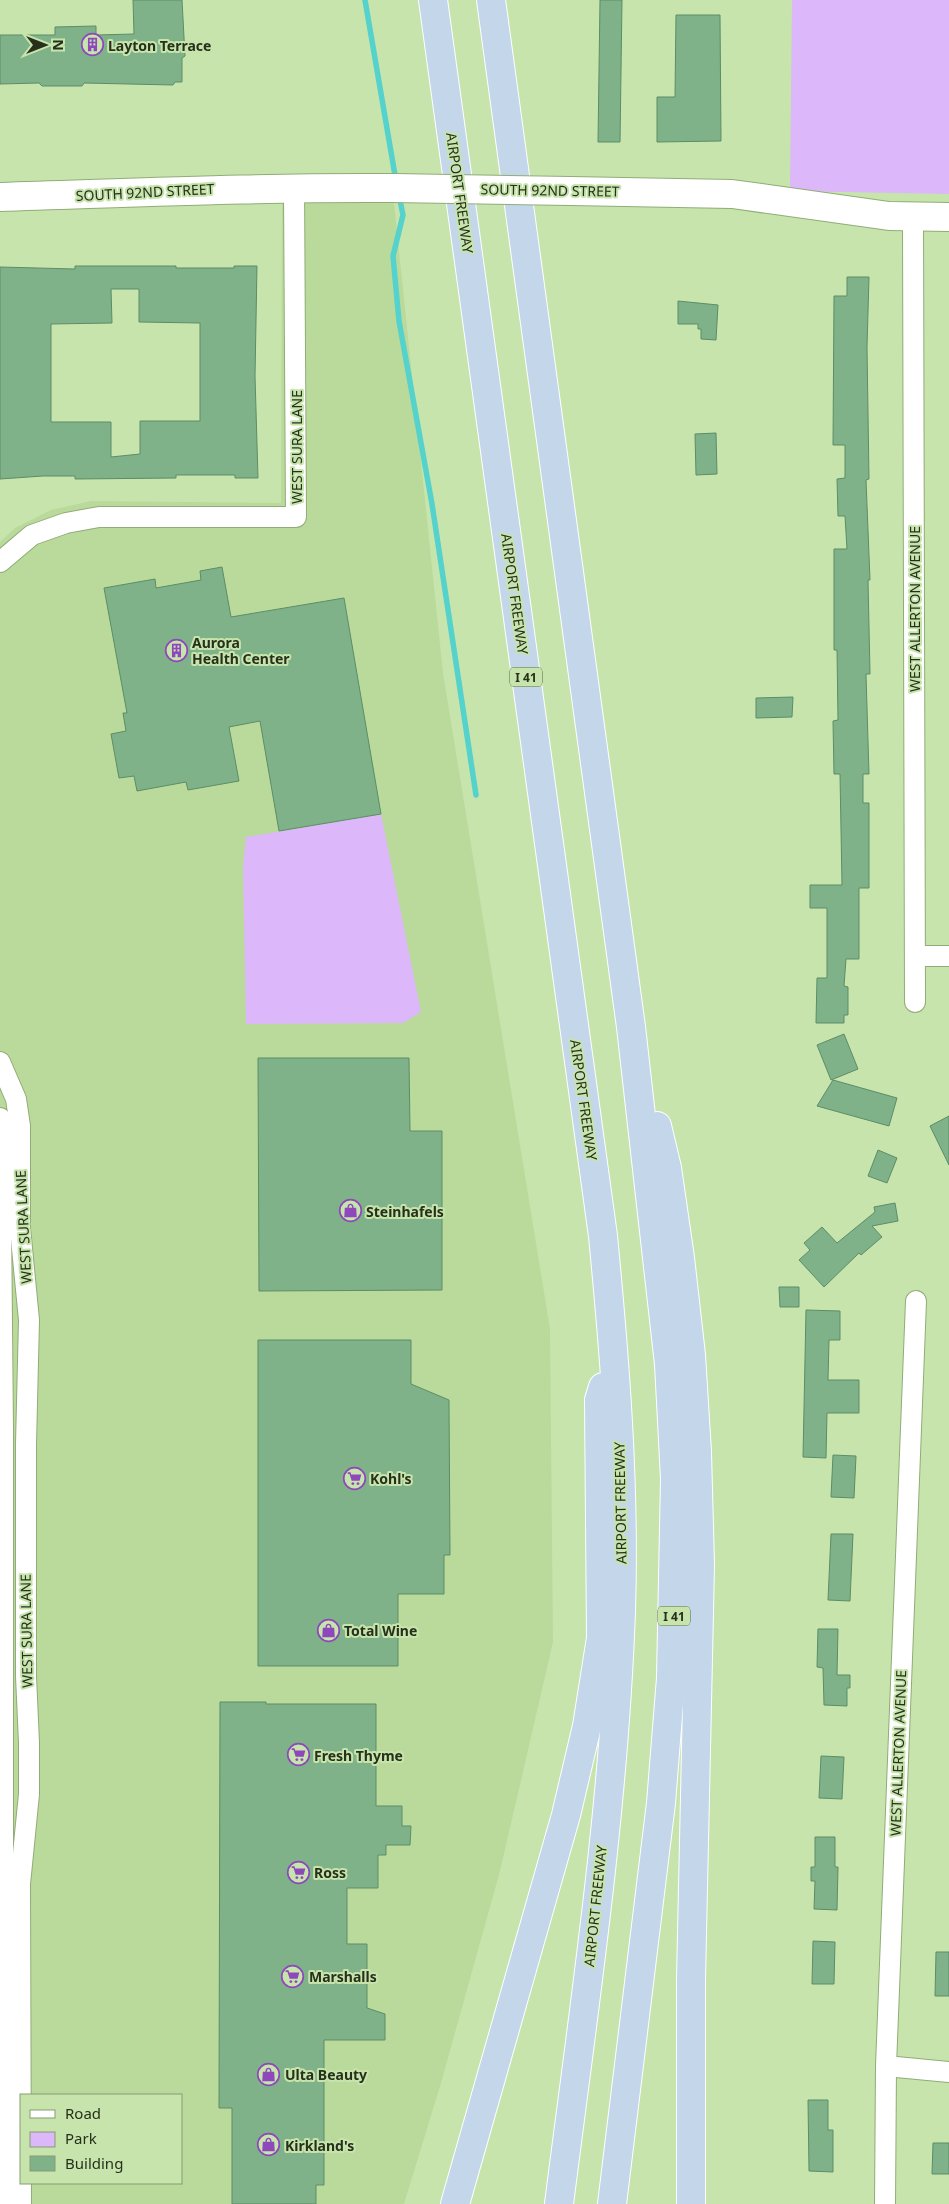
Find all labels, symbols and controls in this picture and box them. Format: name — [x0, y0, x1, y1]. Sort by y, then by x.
north arrow — [20, 20, 70, 70]
building icon: Layton Terrace — [80, 33, 104, 57]
place label: Layton Terrace — [108, 36, 211, 55]
text: N — [49, 39, 68, 51]
street label: AIRPORT FREEWAY — [442, 131, 478, 255]
street label: SOUTH 92ND STREET — [75, 179, 215, 205]
street label: SOUTH 92ND STREET — [480, 179, 620, 201]
street label: WEST SURA LANE — [287, 390, 306, 504]
street label: WEST ALLERTON AVENUE — [905, 526, 924, 692]
street label: AIRPORT FREEWAY — [497, 532, 533, 656]
place label: Aurora Health Center — [192, 633, 290, 668]
building icon: Aurora Health Center — [164, 638, 188, 662]
road number: I 41 — [510, 668, 542, 686]
street label: AIRPORT FREEWAY — [566, 1038, 602, 1162]
street label: WEST SURA LANE — [11, 1170, 35, 1284]
shop icon: Steinhafels — [338, 1199, 362, 1223]
place label: Steinhafels — [366, 1202, 444, 1221]
street label: AIRPORT FREEWAY — [609, 1442, 631, 1564]
supermarket icon: Kohl's — [342, 1466, 366, 1490]
place label: Kohl's — [370, 1469, 412, 1488]
street label: WEST SURA LANE — [16, 1574, 36, 1688]
road number: I 41 — [658, 1606, 690, 1625]
shop icon: Total Wine — [316, 1618, 340, 1642]
place label: Total Wine — [344, 1621, 417, 1640]
street label: WEST ALLERTON AVENUE — [886, 1670, 910, 1836]
supermarket icon: Fresh Thyme — [286, 1743, 310, 1767]
place label: Fresh Thyme — [314, 1746, 403, 1765]
street label: AIRPORT FREEWAY — [579, 1844, 611, 1968]
supermarket icon: Ross — [286, 1860, 310, 1884]
place label: Ross — [314, 1863, 346, 1882]
supermarket icon: Marshalls — [281, 1964, 305, 1988]
place label: Marshalls — [309, 1967, 377, 1986]
shop icon: Ulta Beauty — [257, 2062, 281, 2086]
place label: Ulta Beauty — [285, 2065, 367, 2084]
legend — [20, 2094, 182, 2184]
text: Road — [65, 2103, 101, 2123]
text: Park — [65, 2128, 97, 2148]
shop icon: Kirkland's — [257, 2133, 281, 2157]
place label: Kirkland's — [285, 2136, 354, 2155]
text: Building — [65, 2153, 123, 2173]

